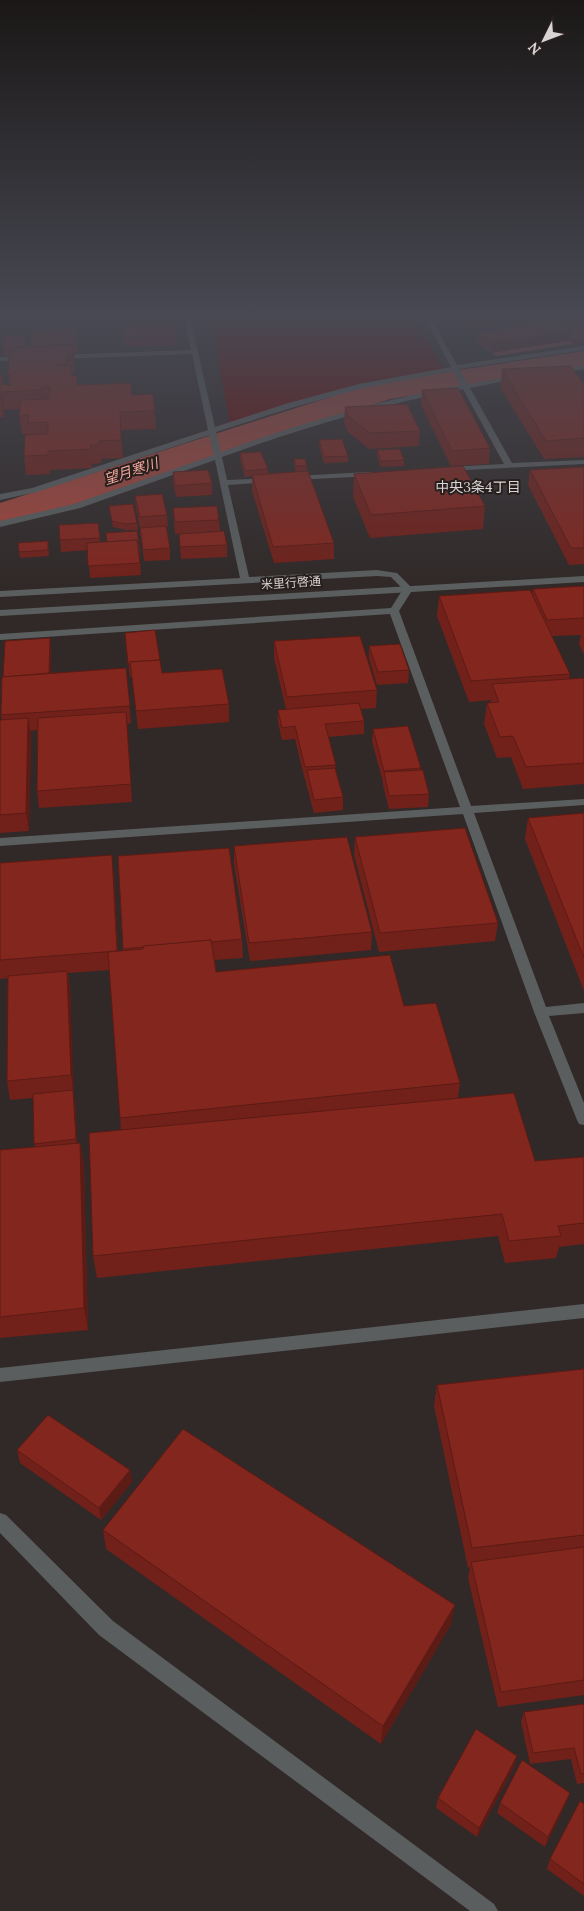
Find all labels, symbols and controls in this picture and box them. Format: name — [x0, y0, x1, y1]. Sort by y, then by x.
north arrow — [519, 15, 569, 65]
text: N — [524, 39, 545, 59]
water label: 望月寒川 — [102, 453, 162, 488]
district label: 中央3条4丁目 — [435, 478, 521, 496]
street label: 米里行啓通 — [261, 573, 321, 592]

